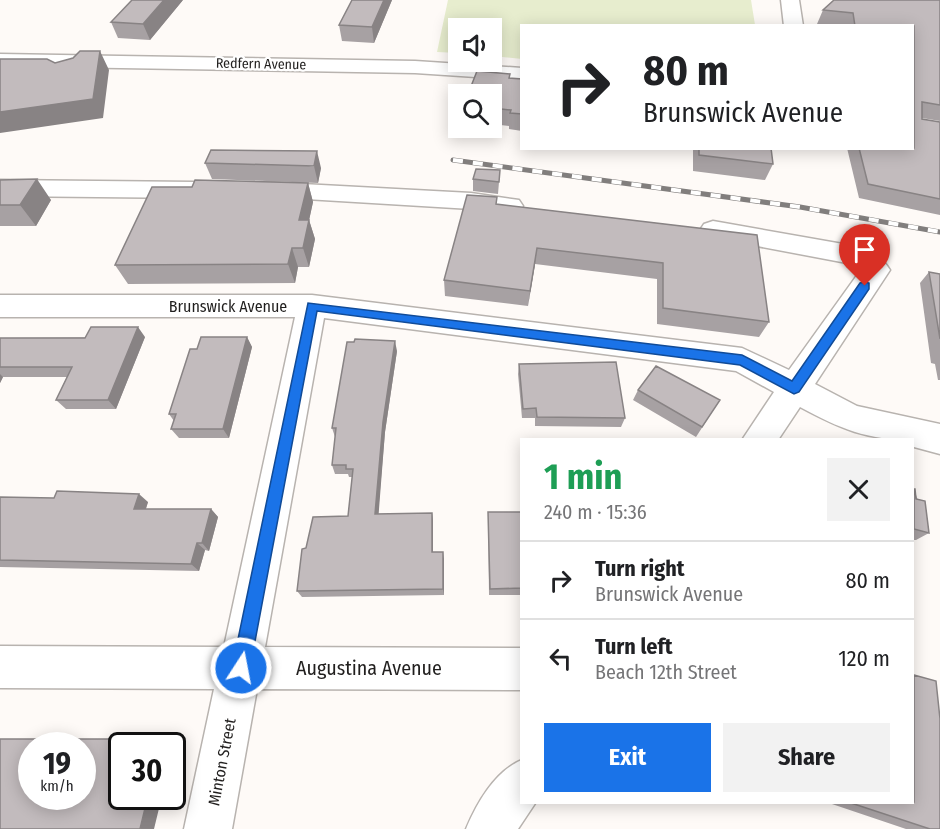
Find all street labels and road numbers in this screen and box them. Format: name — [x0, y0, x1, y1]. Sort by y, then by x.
street label: Redfern Avenue — [216, 55, 306, 73]
street label: Brunswick Avenue — [169, 297, 287, 316]
street label: Augustina Avenue — [296, 656, 442, 680]
street label: Minton Street — [204, 716, 240, 807]

